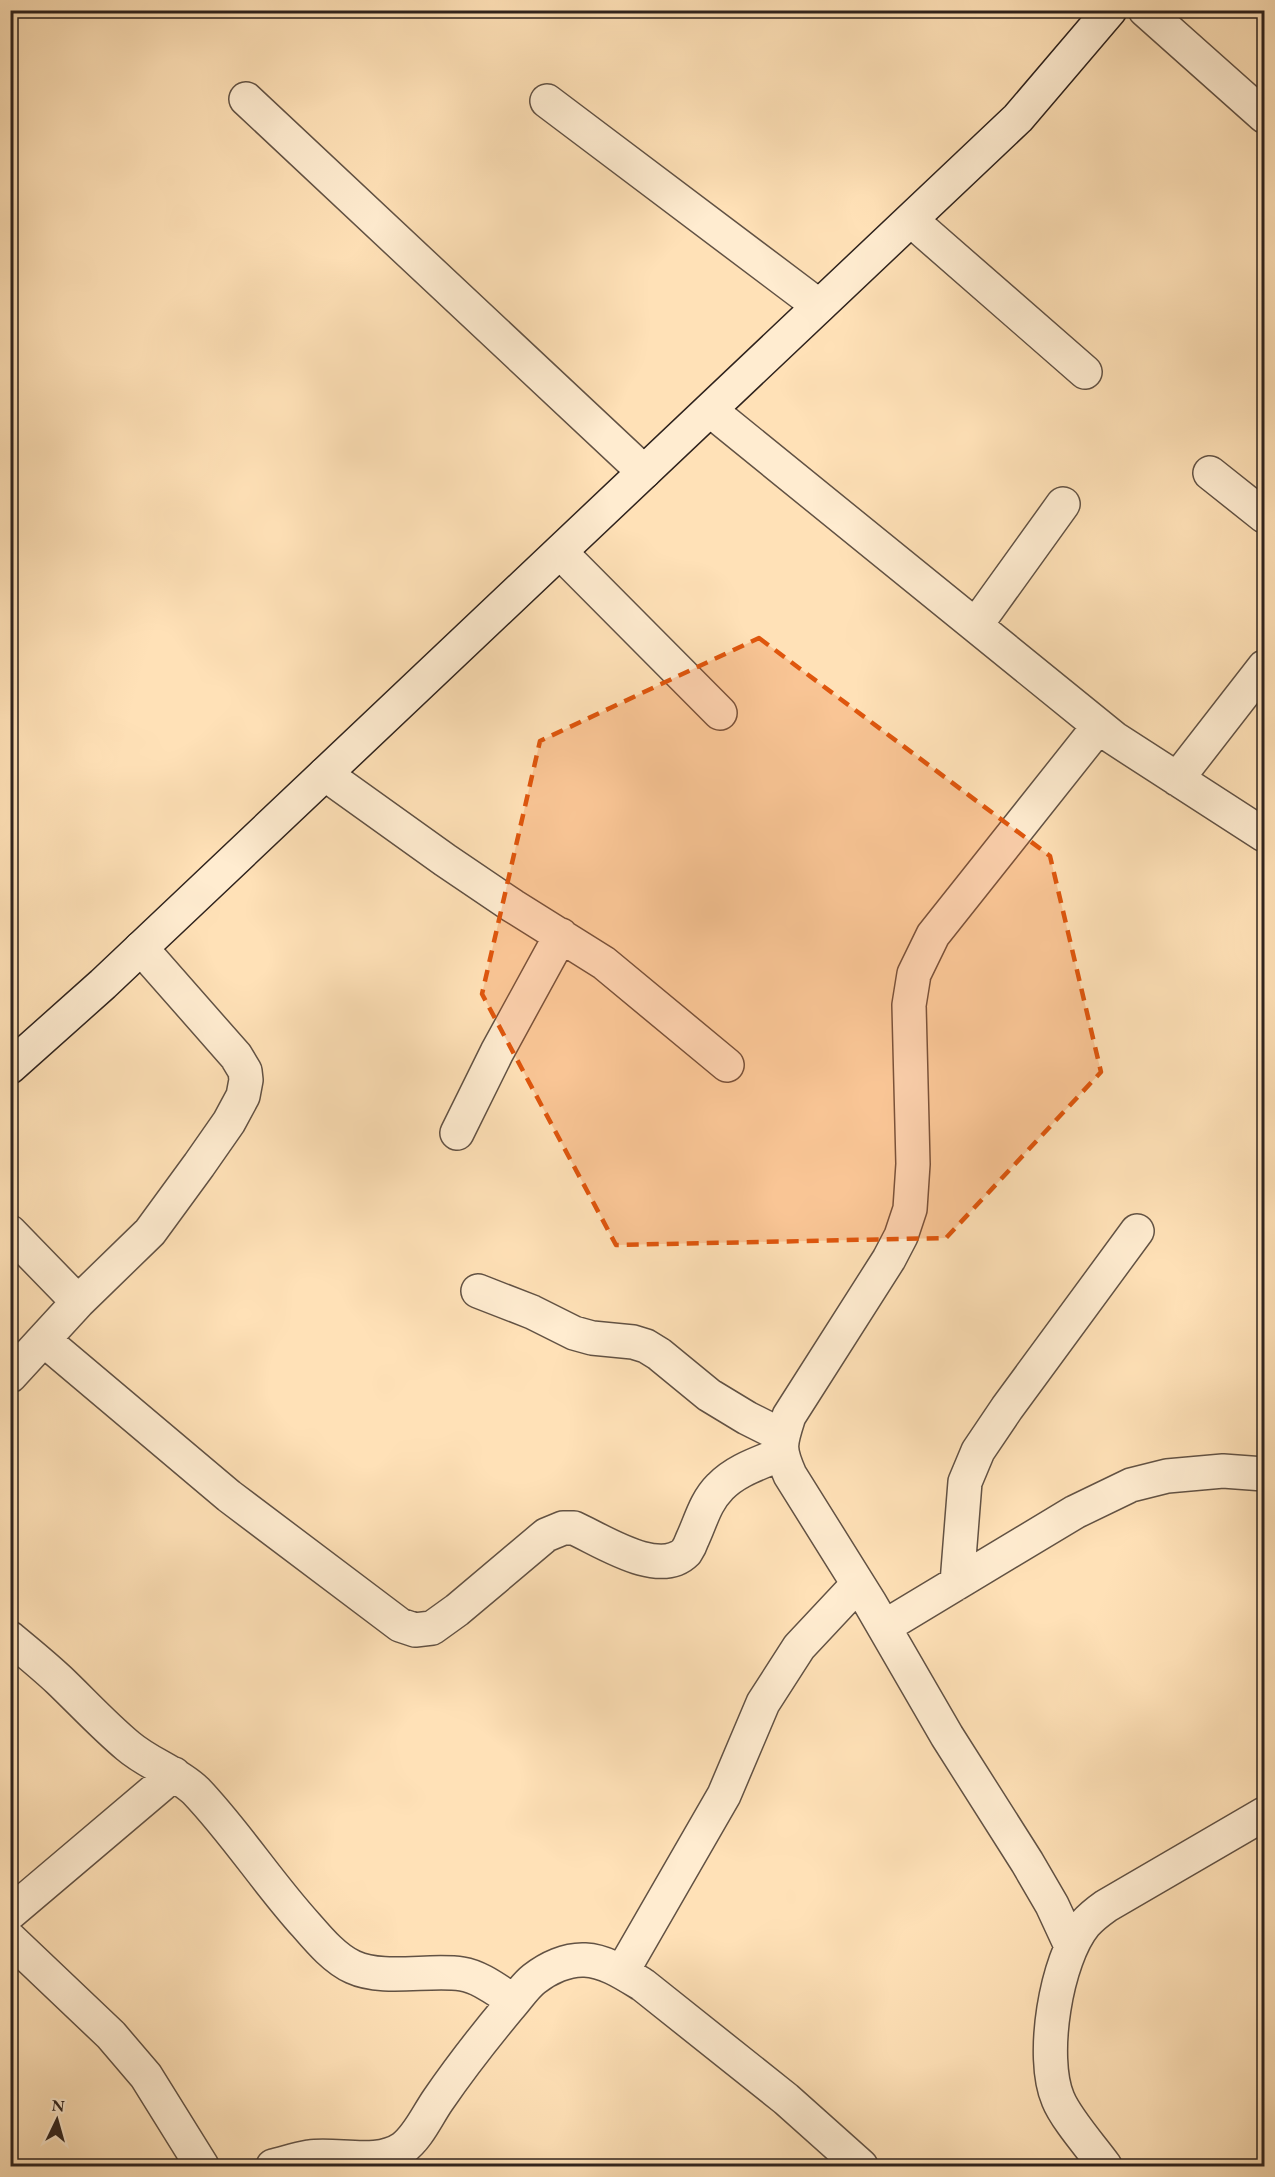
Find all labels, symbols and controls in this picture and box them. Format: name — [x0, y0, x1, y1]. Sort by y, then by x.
north arrow — [27, 2090, 87, 2150]
text: N — [51, 2095, 66, 2117]

